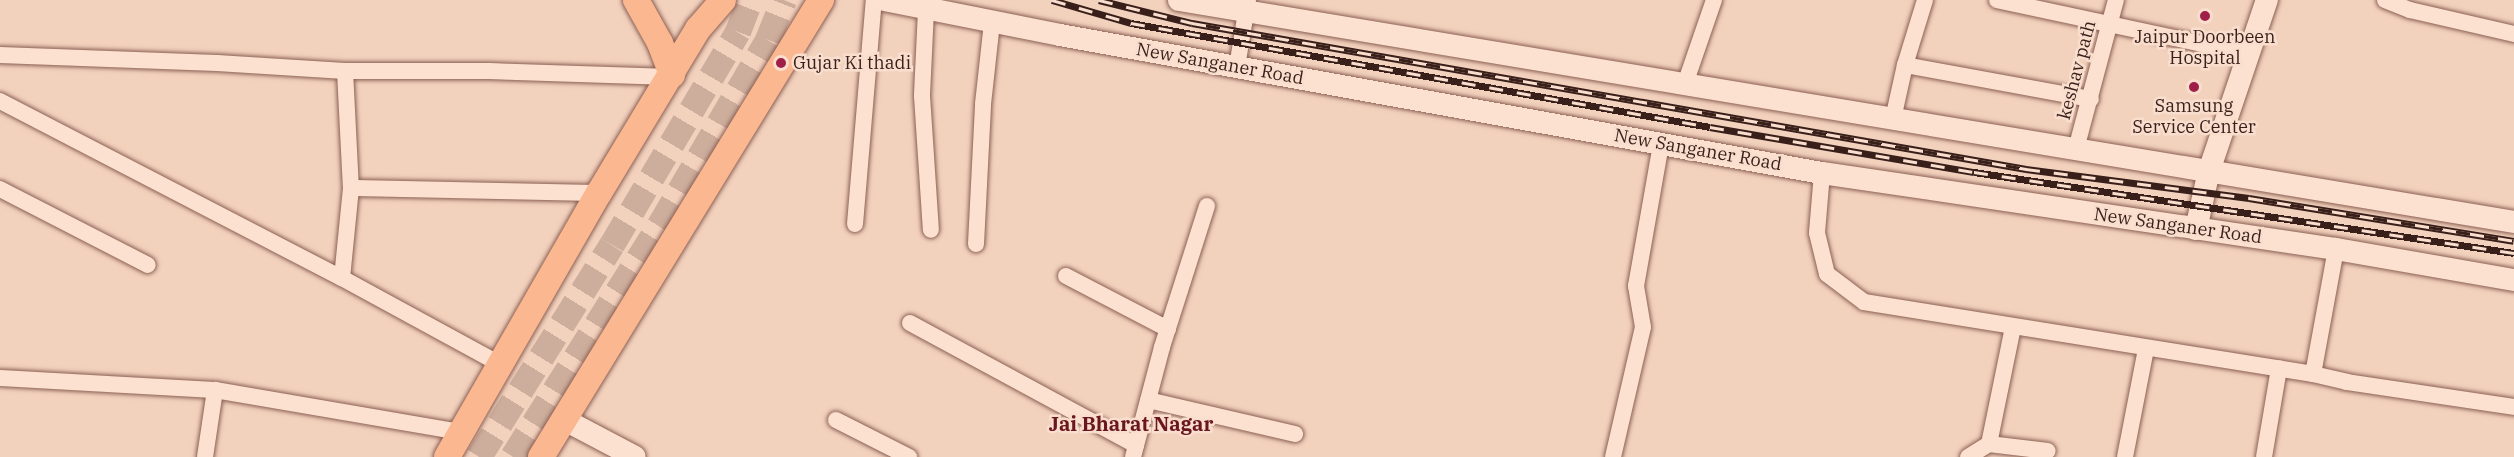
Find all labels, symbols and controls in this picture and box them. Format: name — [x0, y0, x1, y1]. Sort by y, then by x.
marker: Jaipur Doorbeen Hospital — [2196, 7, 2214, 25]
street label: keshav path — [2053, 18, 2101, 122]
place label: Jaipur Doorbeen Hospital — [2135, 27, 2275, 70]
street label: New Sanganer Road — [1135, 39, 1305, 89]
place label: Gujar Ki thadi — [793, 52, 911, 74]
marker: Gujar Ki thadi — [774, 56, 788, 70]
marker: Samsung Service Center — [2187, 80, 2201, 94]
place label: Samsung Service Center — [2132, 96, 2256, 138]
street label: New Sanganer Road — [1613, 125, 1783, 175]
street label: New Sanganer Road — [2093, 204, 2263, 248]
district label: Jai Bharat Nagar — [1049, 411, 1213, 435]

